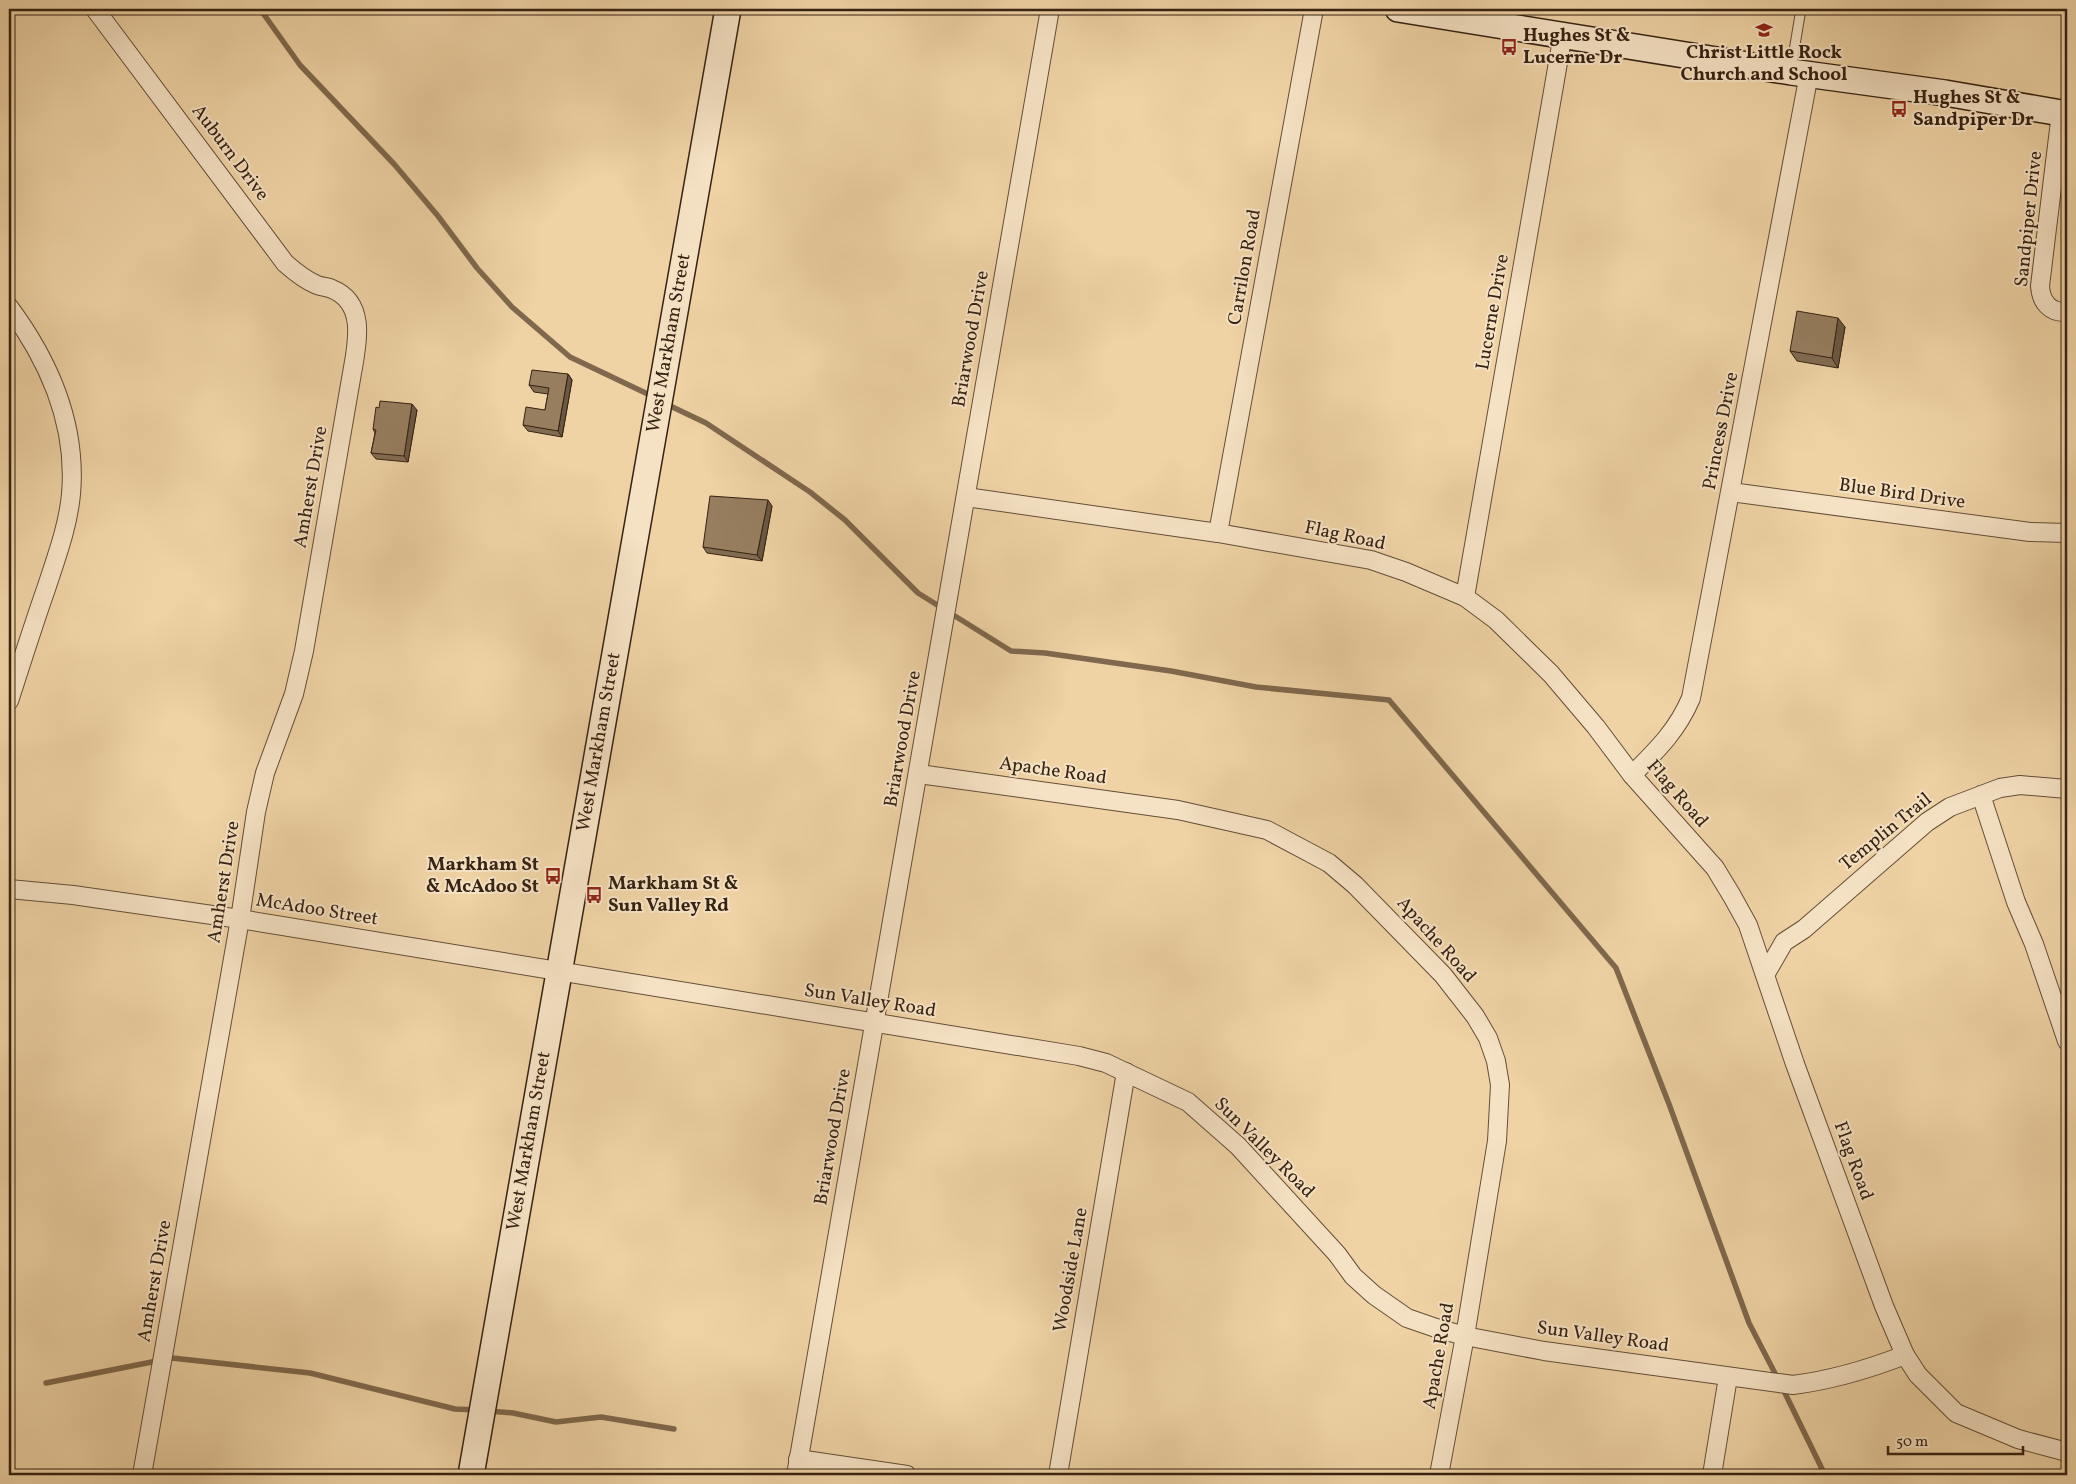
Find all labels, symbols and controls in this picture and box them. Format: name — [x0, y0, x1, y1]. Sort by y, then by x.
school or university icon: Christ Little Rock Church and School — [1754, 20, 1774, 40]
place label: Hughes St & Lucerne Dr — [1523, 23, 1630, 71]
bus stop icon: Hughes St & Lucerne Dr — [1499, 37, 1519, 57]
place label: Christ Little Rock Church and School — [1680, 40, 1848, 88]
place label: Hughes St & Sandpiper Dr — [1913, 85, 2034, 133]
bus stop icon: Hughes St & Sandpiper Dr — [1889, 99, 1909, 119]
street label: Auburn Drive — [185, 100, 275, 206]
street label: Sandpiper Drive — [2009, 150, 2049, 288]
street label: Carrilon Road — [1222, 207, 1268, 327]
street label: West Markham Street — [640, 251, 698, 435]
street label: Lucerne Drive — [1470, 252, 1516, 372]
street label: Briarwood Drive — [946, 268, 996, 410]
street label: Princess Drive — [1697, 370, 1745, 492]
street label: Amherst Drive — [287, 424, 335, 550]
street label: Blue Bird Drive — [1837, 472, 1967, 516]
street label: Flag Road — [1302, 515, 1388, 557]
street label: West Markham Street — [570, 650, 628, 834]
street label: Briarwood Drive — [878, 668, 928, 810]
street label: Apache Road — [998, 751, 1108, 791]
street label: Flag Road — [1640, 754, 1714, 834]
street label: Templin Trail — [1835, 787, 1938, 877]
street label: Amherst Drive — [202, 819, 246, 945]
place label: Markham St & McAdoo St — [426, 852, 539, 900]
bus stop icon: Markham St & McAdoo St — [543, 866, 563, 886]
place label: Markham St & Sun Valley Rd — [608, 871, 738, 919]
bus stop icon: Markham St & Sun Valley Rd — [584, 885, 604, 905]
street label: McAdoo Street — [254, 888, 380, 933]
street label: Apache Road — [1390, 891, 1482, 989]
street label: Sun Valley Road — [802, 978, 938, 1024]
street label: West Markham Street — [500, 1049, 558, 1233]
street label: Briarwood Drive — [808, 1066, 858, 1208]
street label: Sun Valley Road — [1208, 1092, 1320, 1204]
street label: Flag Road — [1827, 1118, 1879, 1204]
street label: Woodside Lane — [1047, 1206, 1095, 1334]
street label: Amherst Drive — [131, 1218, 179, 1344]
street label: Apache Road — [1417, 1301, 1461, 1411]
street label: Sun Valley Road — [1535, 1315, 1671, 1359]
scale bar — [1888, 1424, 2024, 1456]
text: 50 m — [1896, 1432, 1928, 1453]

